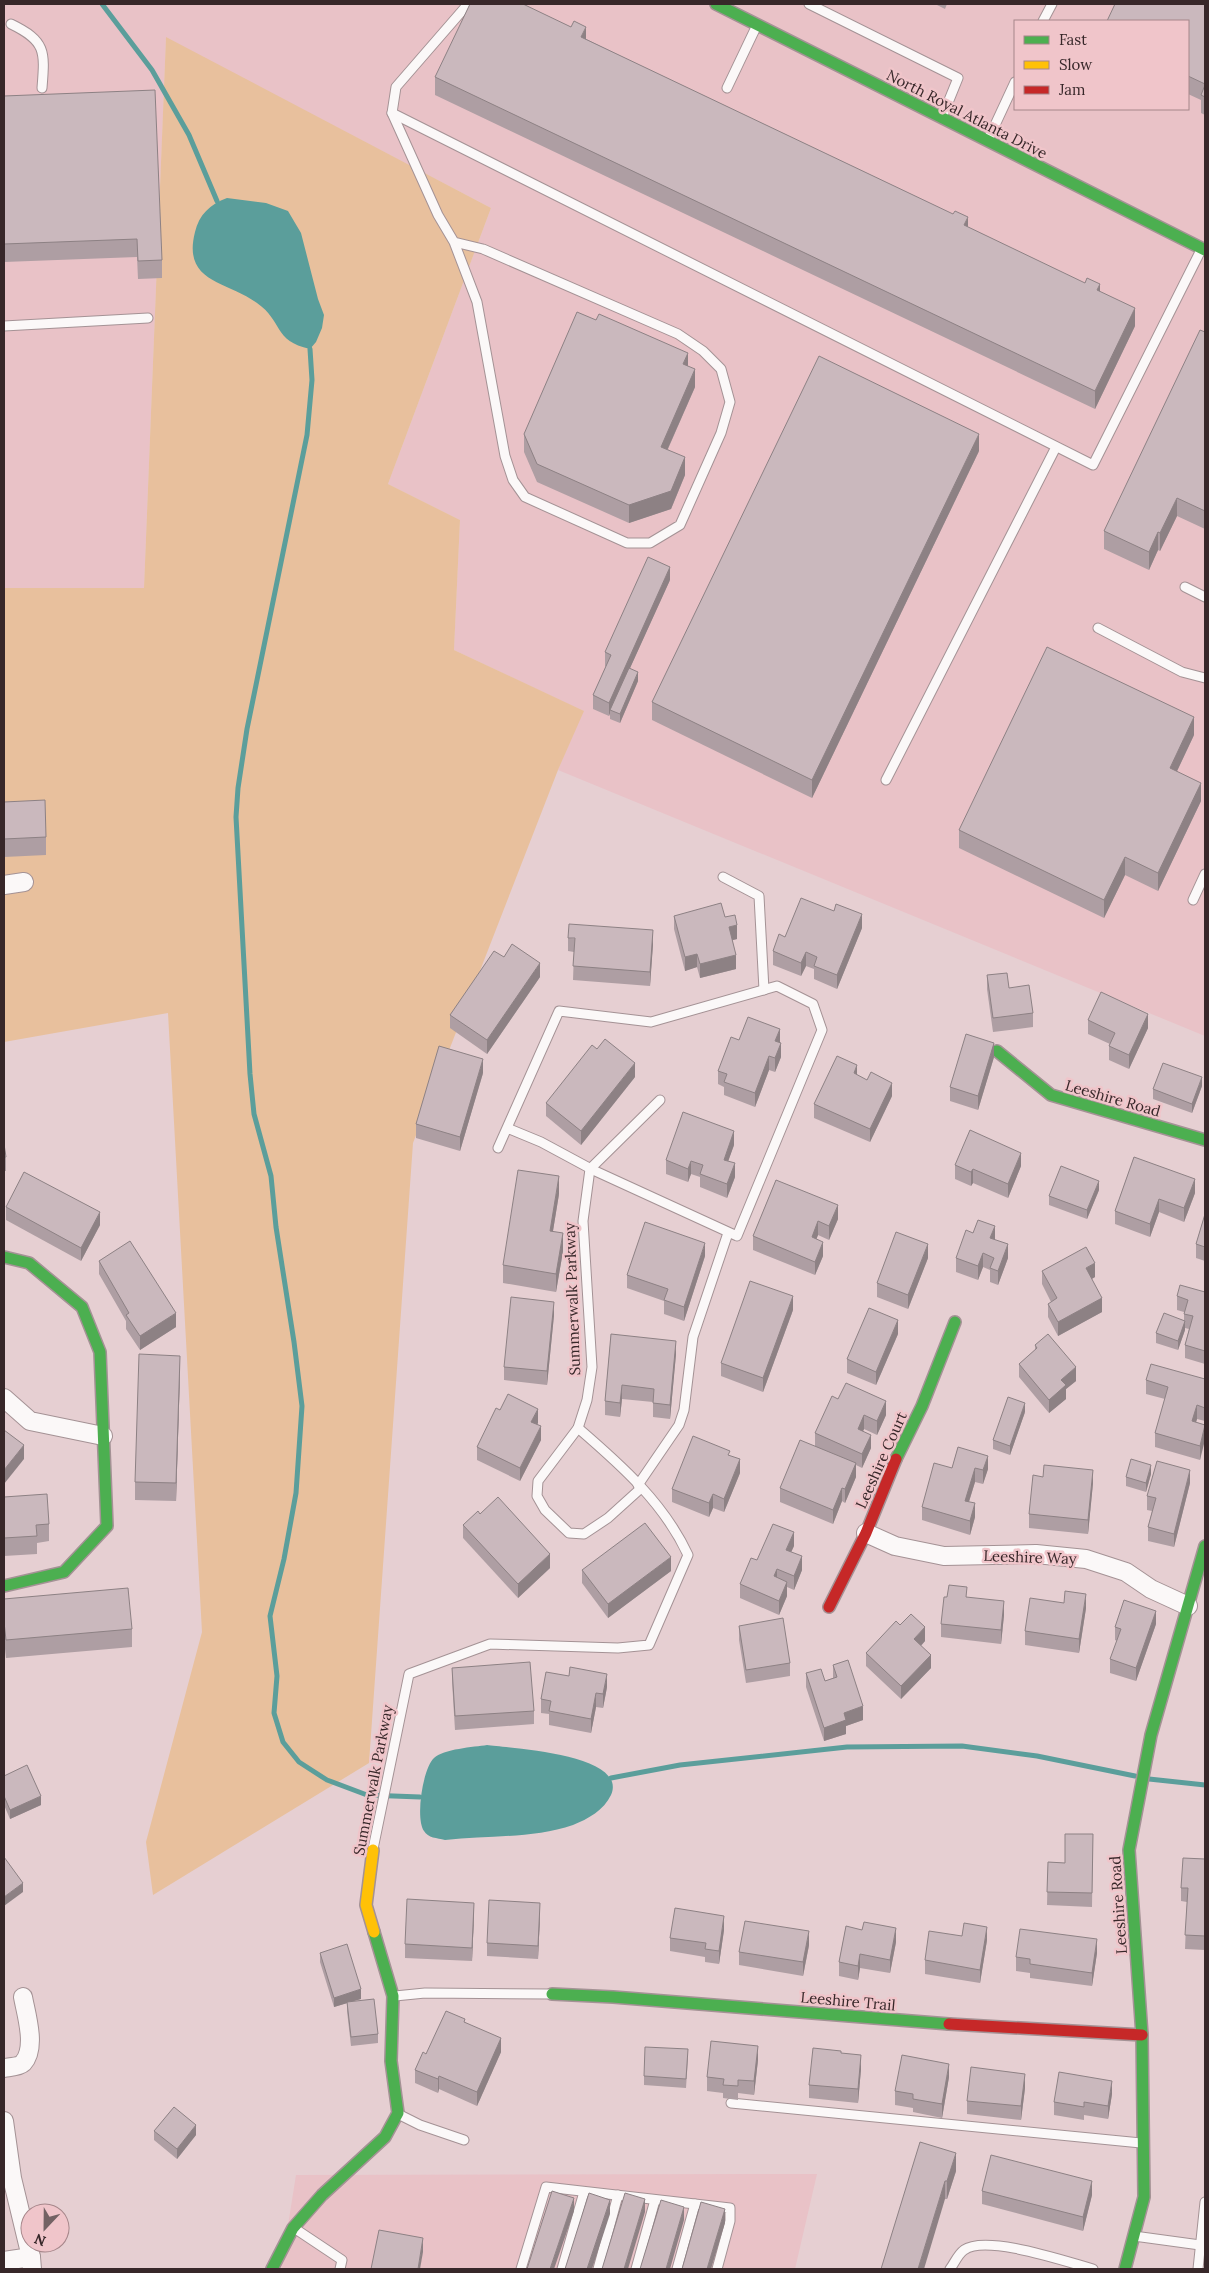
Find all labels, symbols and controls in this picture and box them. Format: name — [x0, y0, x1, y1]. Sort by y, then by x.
legend — [1014, 20, 1189, 110]
text: Fast — [1059, 30, 1087, 49]
text: Slow — [1059, 55, 1092, 74]
street label: North Royal Atlanta Drive — [883, 65, 1051, 163]
text: Jam — [1058, 80, 1086, 99]
street label: Leeshire Road — [1063, 1075, 1163, 1121]
street label: Summerwalk Parkway — [560, 1222, 584, 1376]
street label: Leeshire Court — [851, 1408, 911, 1511]
street label: Leeshire Way — [983, 1546, 1077, 1568]
street label: Summerwalk Parkway — [349, 1703, 397, 1857]
street label: Leeshire Road — [1105, 1855, 1131, 1955]
street label: Leeshire Trail — [800, 1987, 896, 2015]
north arrow — [20, 2203, 70, 2253]
text: N — [32, 2230, 49, 2250]

